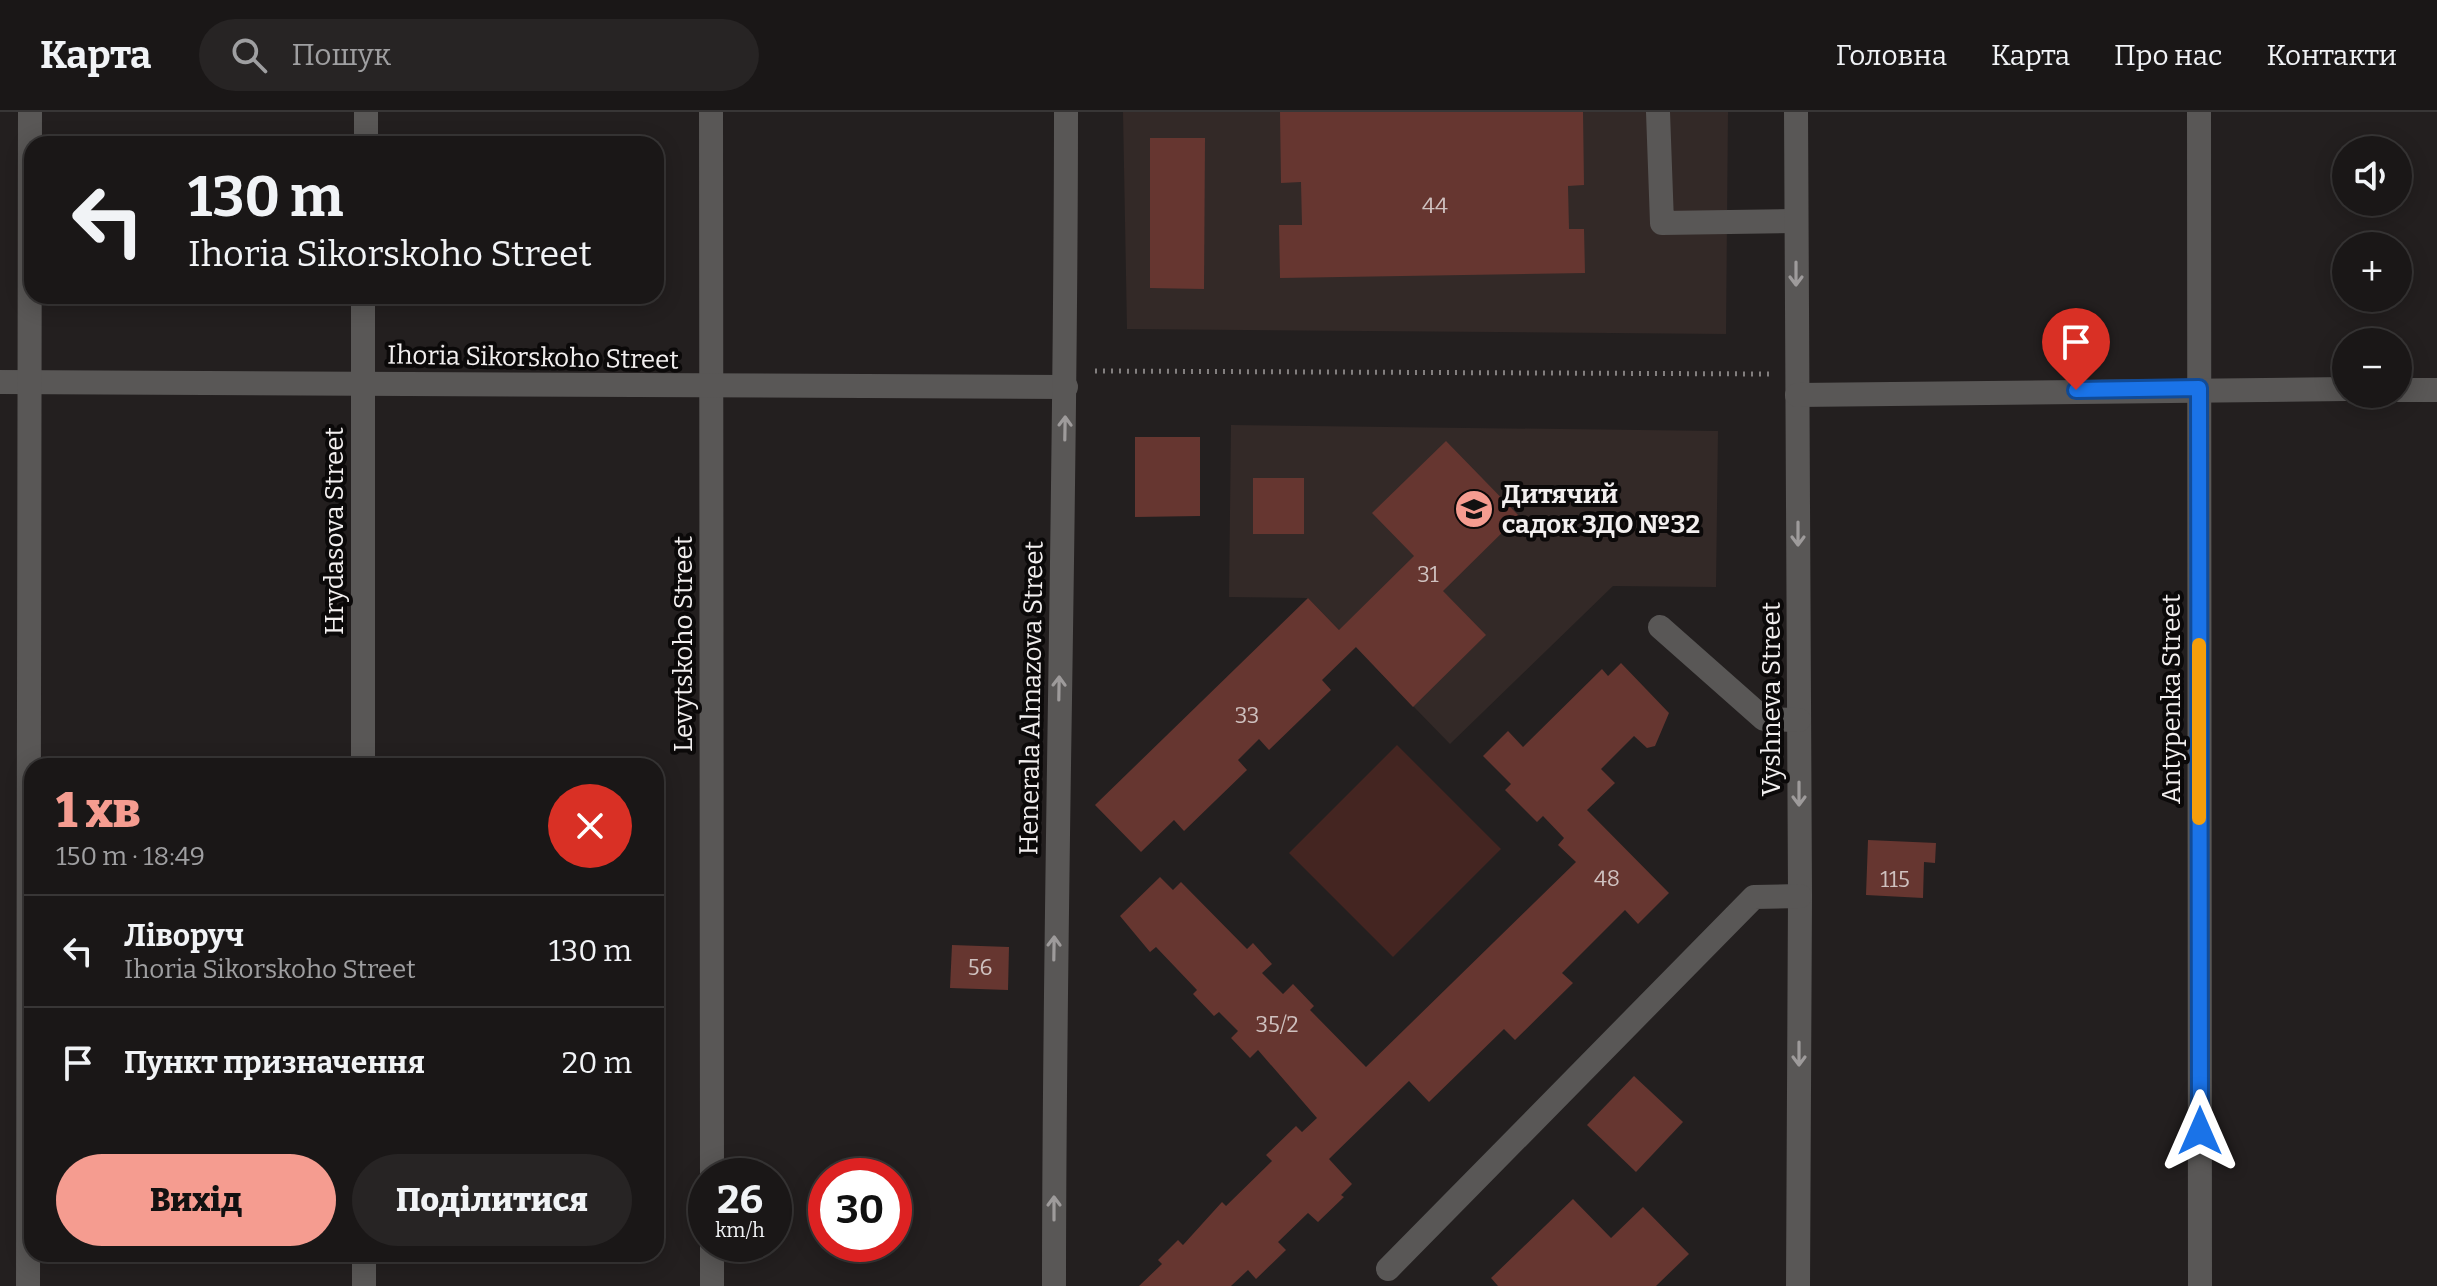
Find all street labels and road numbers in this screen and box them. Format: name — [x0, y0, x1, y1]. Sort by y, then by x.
street label: Ihoria Sikorskoho Street — [387, 339, 680, 376]
street label: Hrydasova Street — [319, 426, 350, 635]
street label: Levytskoho Street — [668, 535, 699, 752]
street label: Henerala Almazova Street — [1013, 540, 1050, 855]
street label: Antypenka Street — [2156, 593, 2187, 804]
street label: Vyshneva Street — [1756, 601, 1787, 796]

